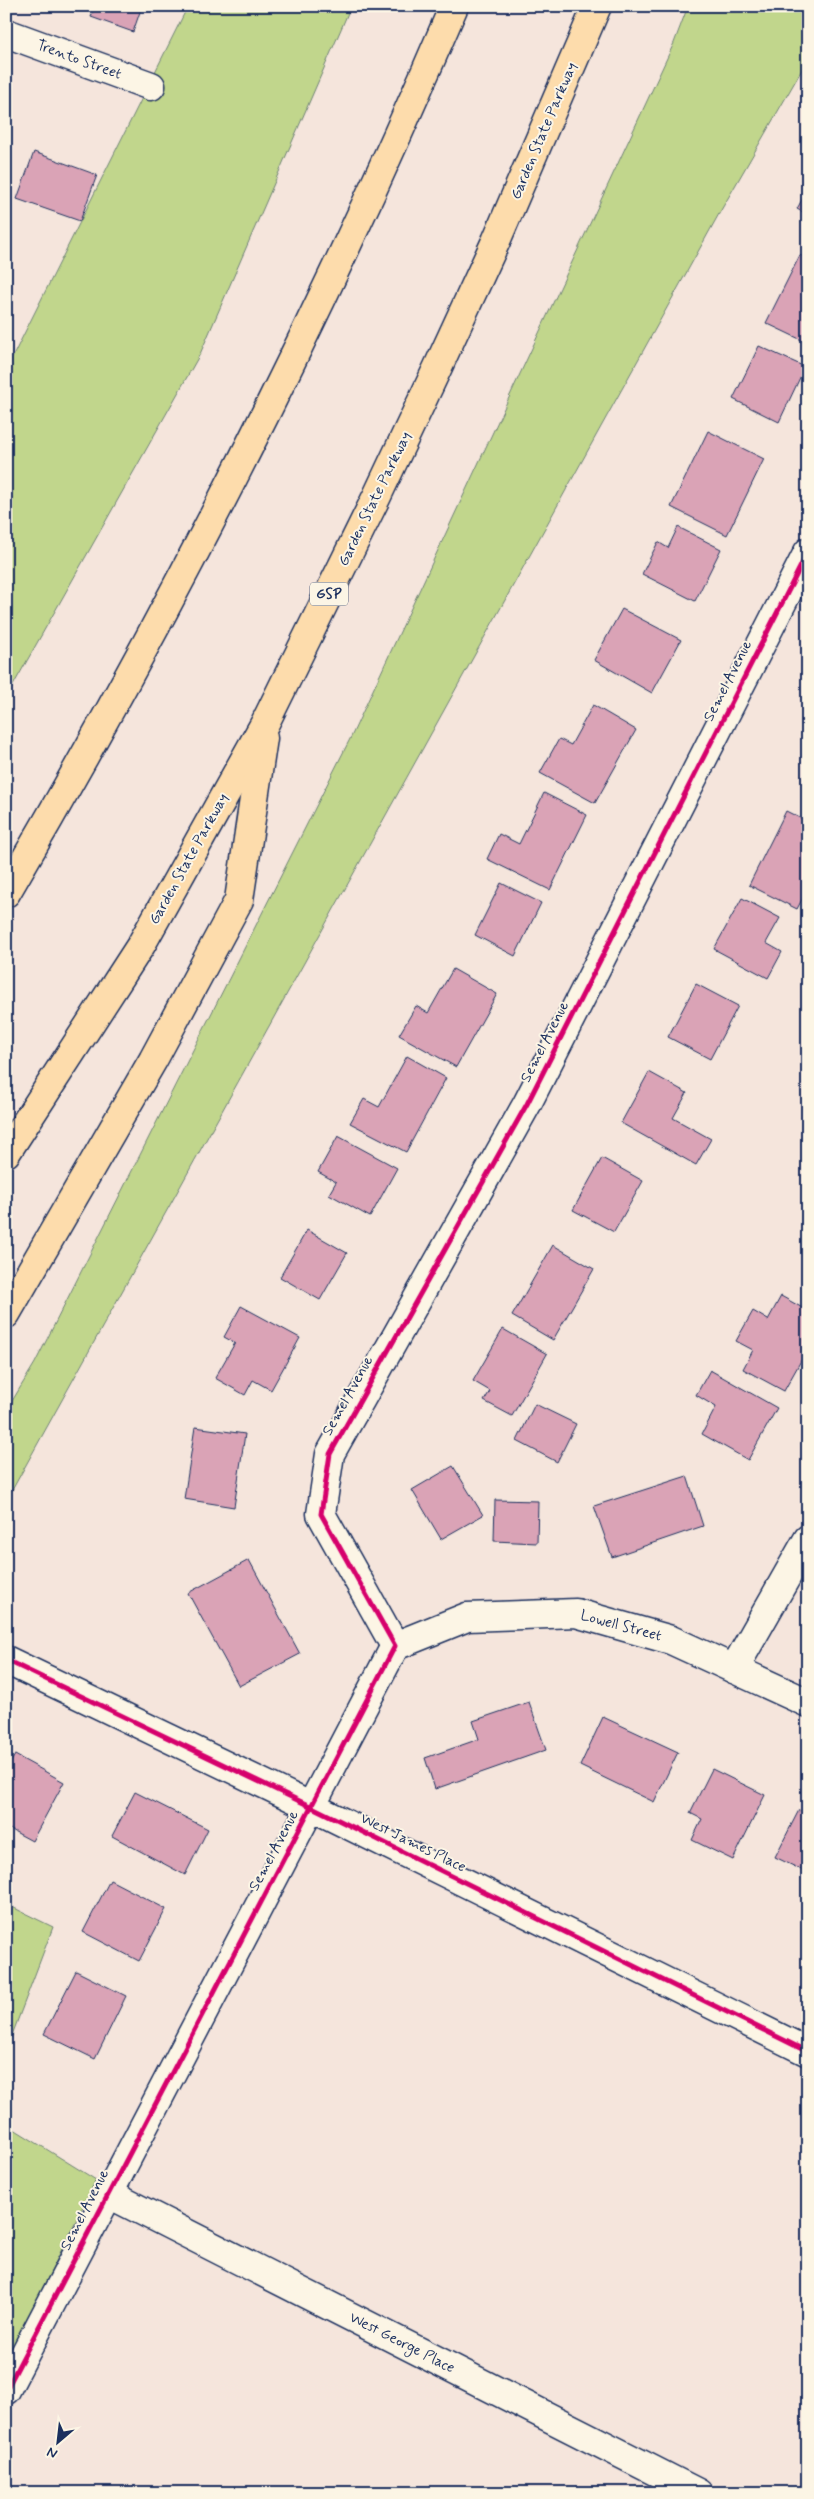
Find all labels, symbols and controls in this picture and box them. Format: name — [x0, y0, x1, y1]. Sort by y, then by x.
street label: Trento Street — [34, 35, 125, 85]
street label: Garden State Parkway — [506, 59, 582, 203]
street label: Garden State Parkway — [334, 428, 416, 570]
road number: GSP — [310, 582, 348, 606]
street label: Semel Avenue — [699, 637, 757, 725]
street label: Garden State Parkway — [145, 790, 233, 928]
street label: Semel Avenue — [516, 998, 574, 1086]
street label: Semel Avenue — [318, 1353, 378, 1439]
street label: Lowell Street — [578, 1606, 664, 1647]
street label: Semel Avenue — [244, 1807, 304, 1895]
street label: West James Place — [357, 1809, 469, 1877]
street label: Semel Avenue — [56, 2166, 114, 2254]
street label: West George Place — [345, 2308, 458, 2379]
north arrow — [32, 2416, 82, 2466]
text: N — [44, 2442, 61, 2463]

